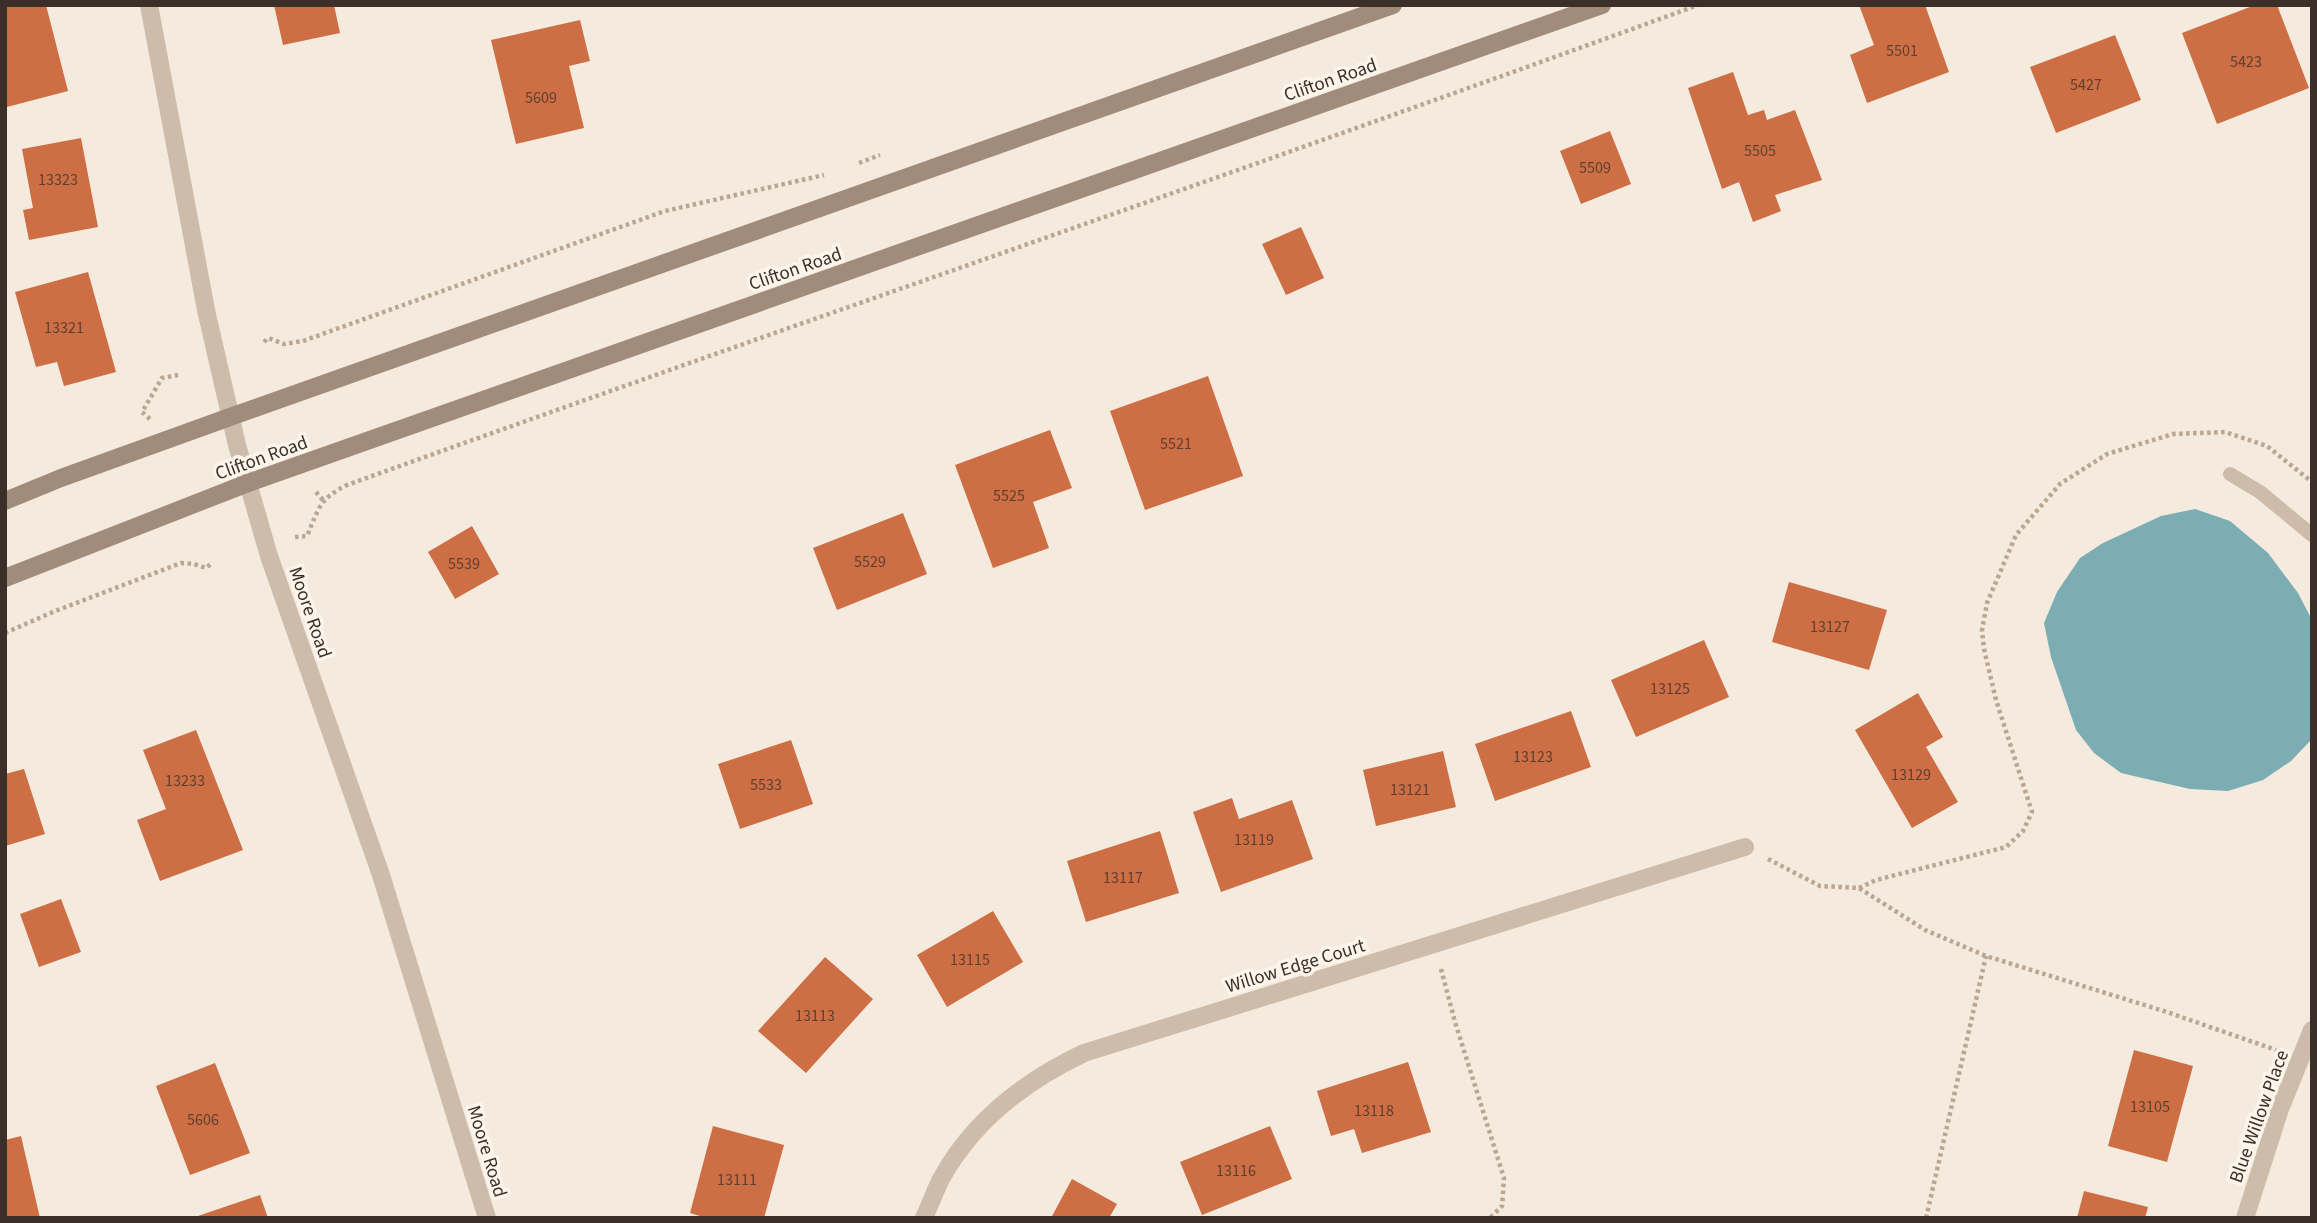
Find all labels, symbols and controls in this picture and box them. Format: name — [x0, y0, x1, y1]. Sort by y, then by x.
house number: 5501 — [1886, 40, 1918, 62]
house number: 5423 — [2230, 51, 2262, 73]
street label: Clifton Road — [1280, 52, 1381, 109]
house number: 5427 — [2070, 74, 2102, 96]
house number: 5609 — [525, 87, 557, 109]
house number: 5505 — [1744, 140, 1776, 162]
house number: 5509 — [1579, 157, 1611, 179]
house number: 13323 — [38, 169, 78, 191]
street label: Clifton Road — [745, 241, 846, 298]
house number: 13321 — [44, 317, 84, 339]
street label: Clifton Road — [211, 429, 312, 488]
house number: 5521 — [1160, 433, 1192, 455]
house number: 5525 — [993, 485, 1025, 507]
house number: 5529 — [854, 551, 886, 573]
house number: 5539 — [448, 553, 480, 575]
street label: Moore Road — [281, 563, 338, 662]
house number: 13127 — [1810, 616, 1850, 638]
house number: 13125 — [1650, 678, 1690, 700]
house number: 13123 — [1513, 746, 1553, 768]
house number: 13129 — [1891, 764, 1931, 786]
house number: 13233 — [165, 770, 205, 792]
house number: 5533 — [750, 774, 782, 796]
house number: 13121 — [1390, 779, 1430, 801]
house number: 13119 — [1234, 829, 1274, 851]
house number: 13117 — [1103, 867, 1143, 889]
street label: Willow Edge Court — [1222, 932, 1369, 1000]
house number: 13115 — [950, 949, 990, 971]
house number: 13113 — [795, 1005, 835, 1027]
street label: Blue Willow Place — [2223, 1046, 2296, 1187]
house number: 13105 — [2130, 1096, 2170, 1118]
house number: 13118 — [1354, 1100, 1394, 1122]
street label: Moore Road — [460, 1102, 513, 1201]
house number: 5606 — [187, 1109, 219, 1131]
house number: 13116 — [1216, 1160, 1256, 1182]
house number: 13111 — [717, 1169, 757, 1191]

